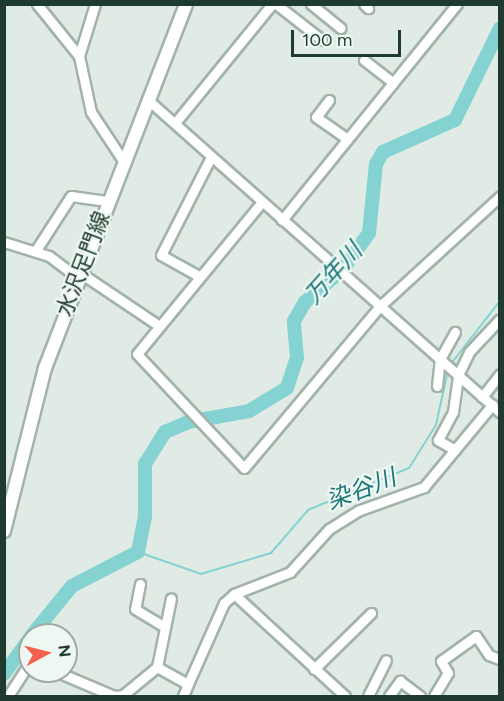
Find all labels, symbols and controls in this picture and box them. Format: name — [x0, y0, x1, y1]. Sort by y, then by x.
scale bar — [294, 18, 404, 56]
text: 100 m — [302, 29, 352, 51]
street label: 水沢足門線 — [51, 208, 115, 320]
water label: 万年川 — [298, 237, 368, 309]
water label: 染谷川 — [322, 463, 400, 515]
north arrow — [18, 623, 78, 683]
text: N — [54, 644, 75, 658]

